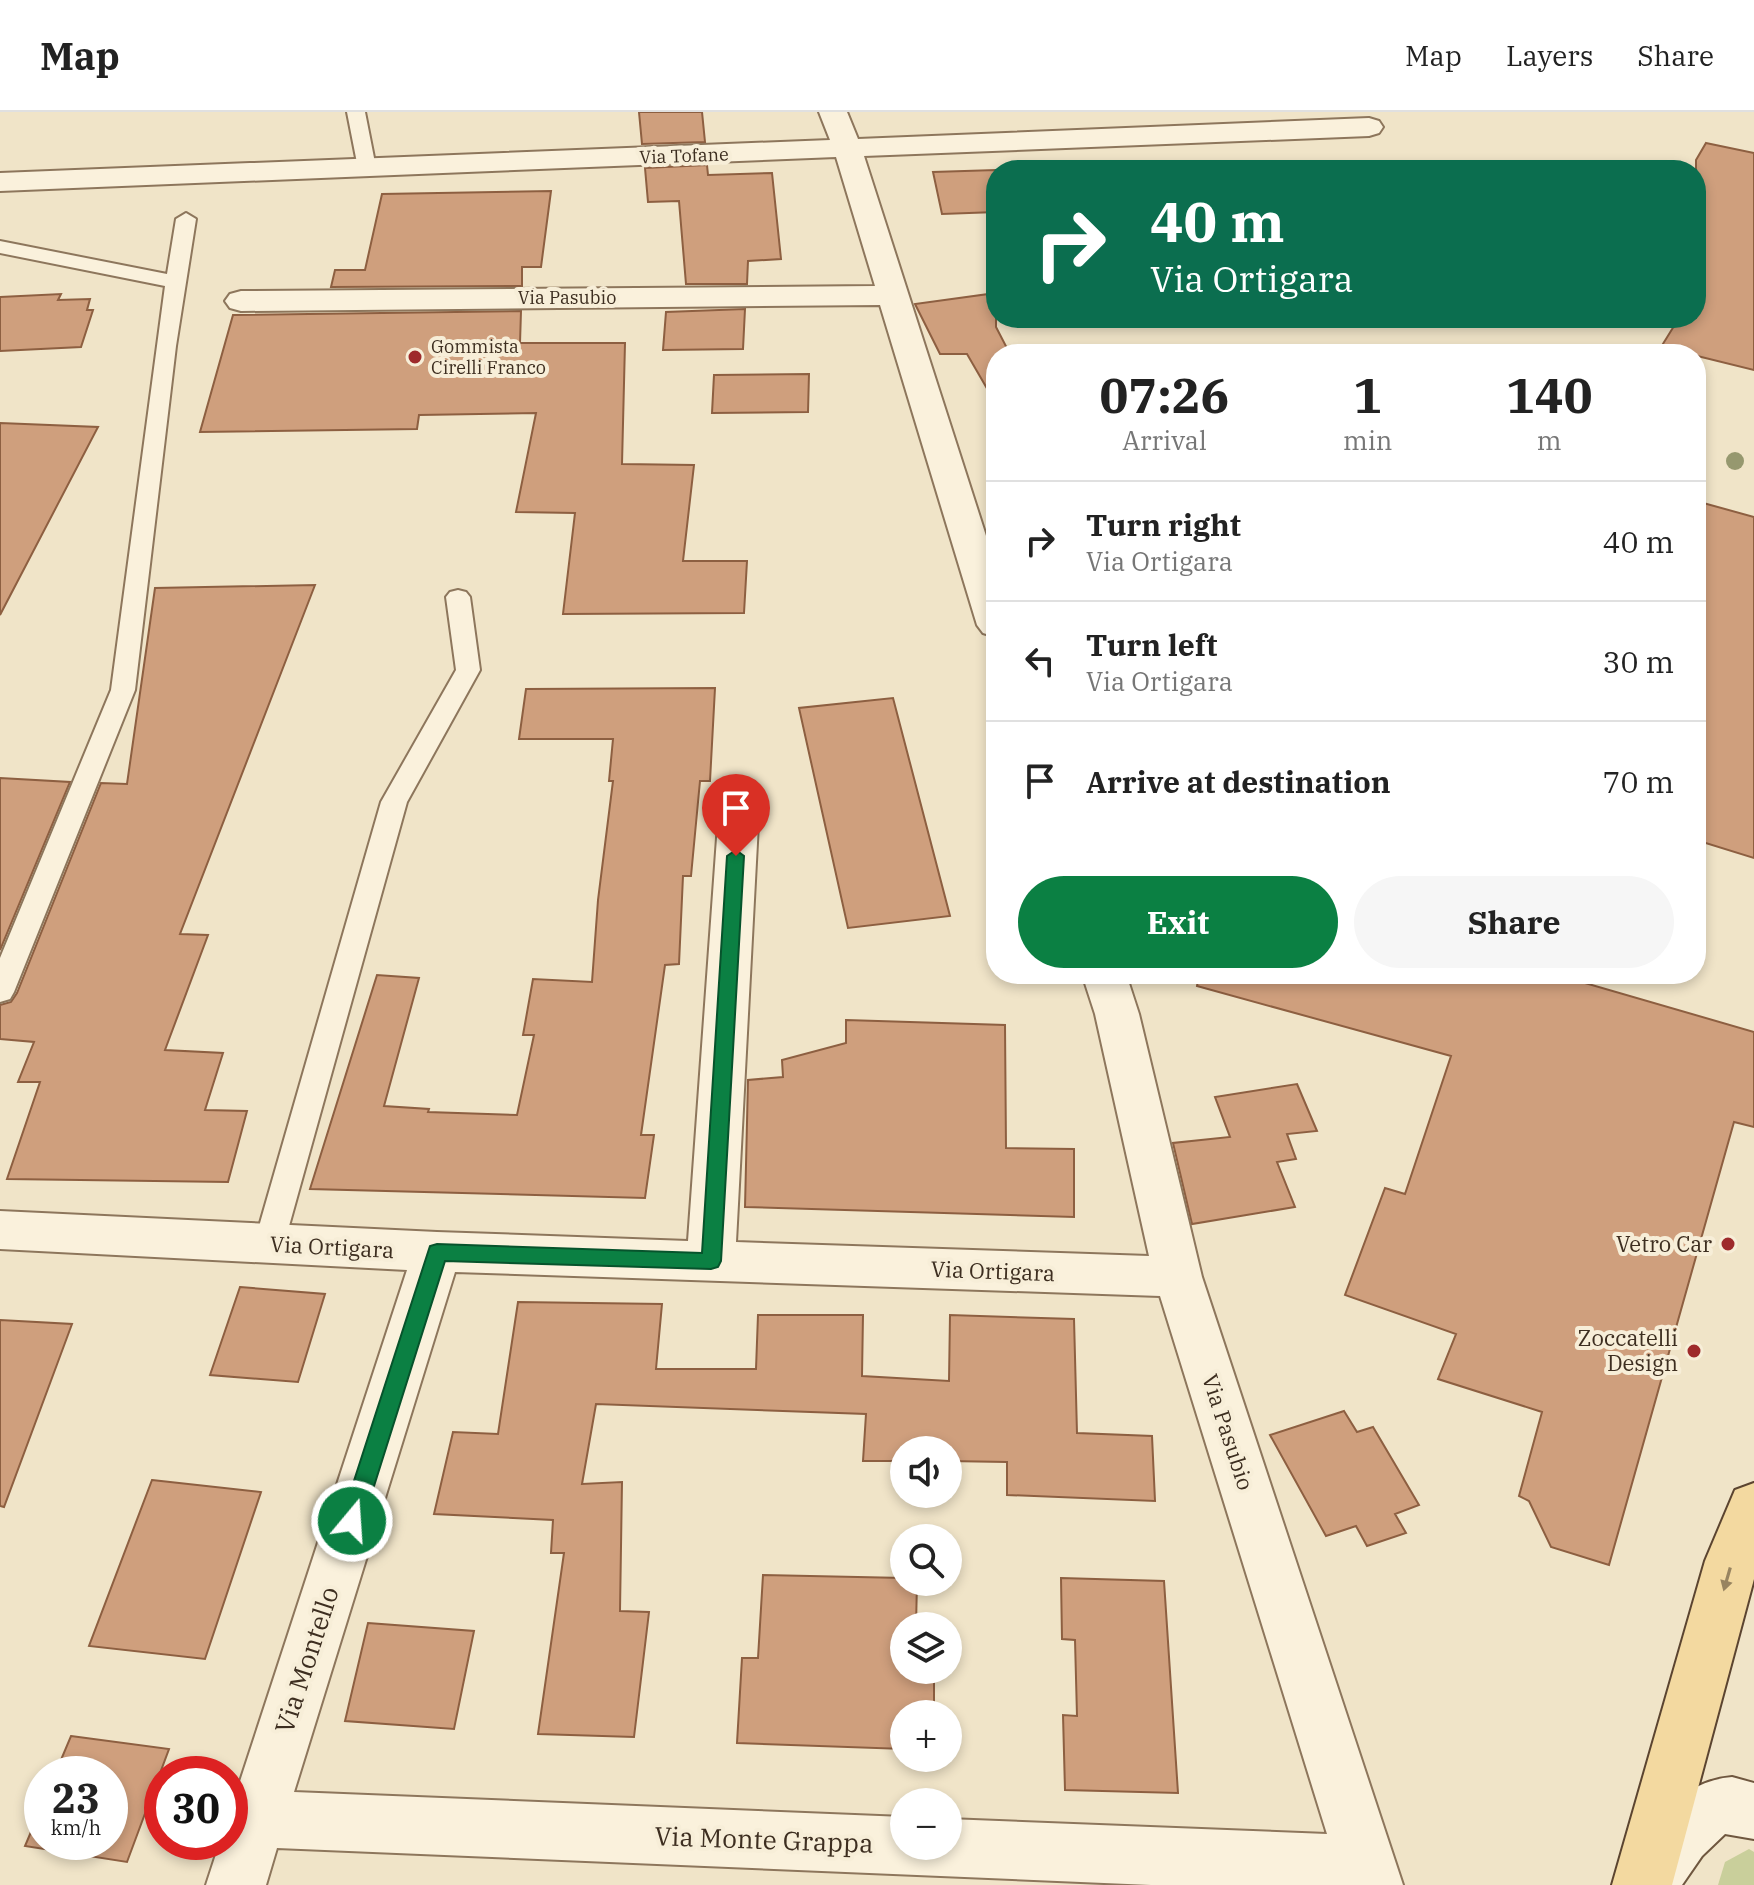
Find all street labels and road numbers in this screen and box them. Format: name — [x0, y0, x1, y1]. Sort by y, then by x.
street label: Via Tofane — [639, 142, 729, 169]
street label: Via Pasubio — [518, 286, 616, 309]
street label: Via Ortigara — [269, 1229, 395, 1264]
street label: Via Ortigara — [930, 1254, 1056, 1287]
street label: Via Pasubio — [1196, 1370, 1261, 1494]
street label: Via Montello — [266, 1582, 346, 1737]
street label: Via Monte Grappa — [654, 1818, 874, 1860]

